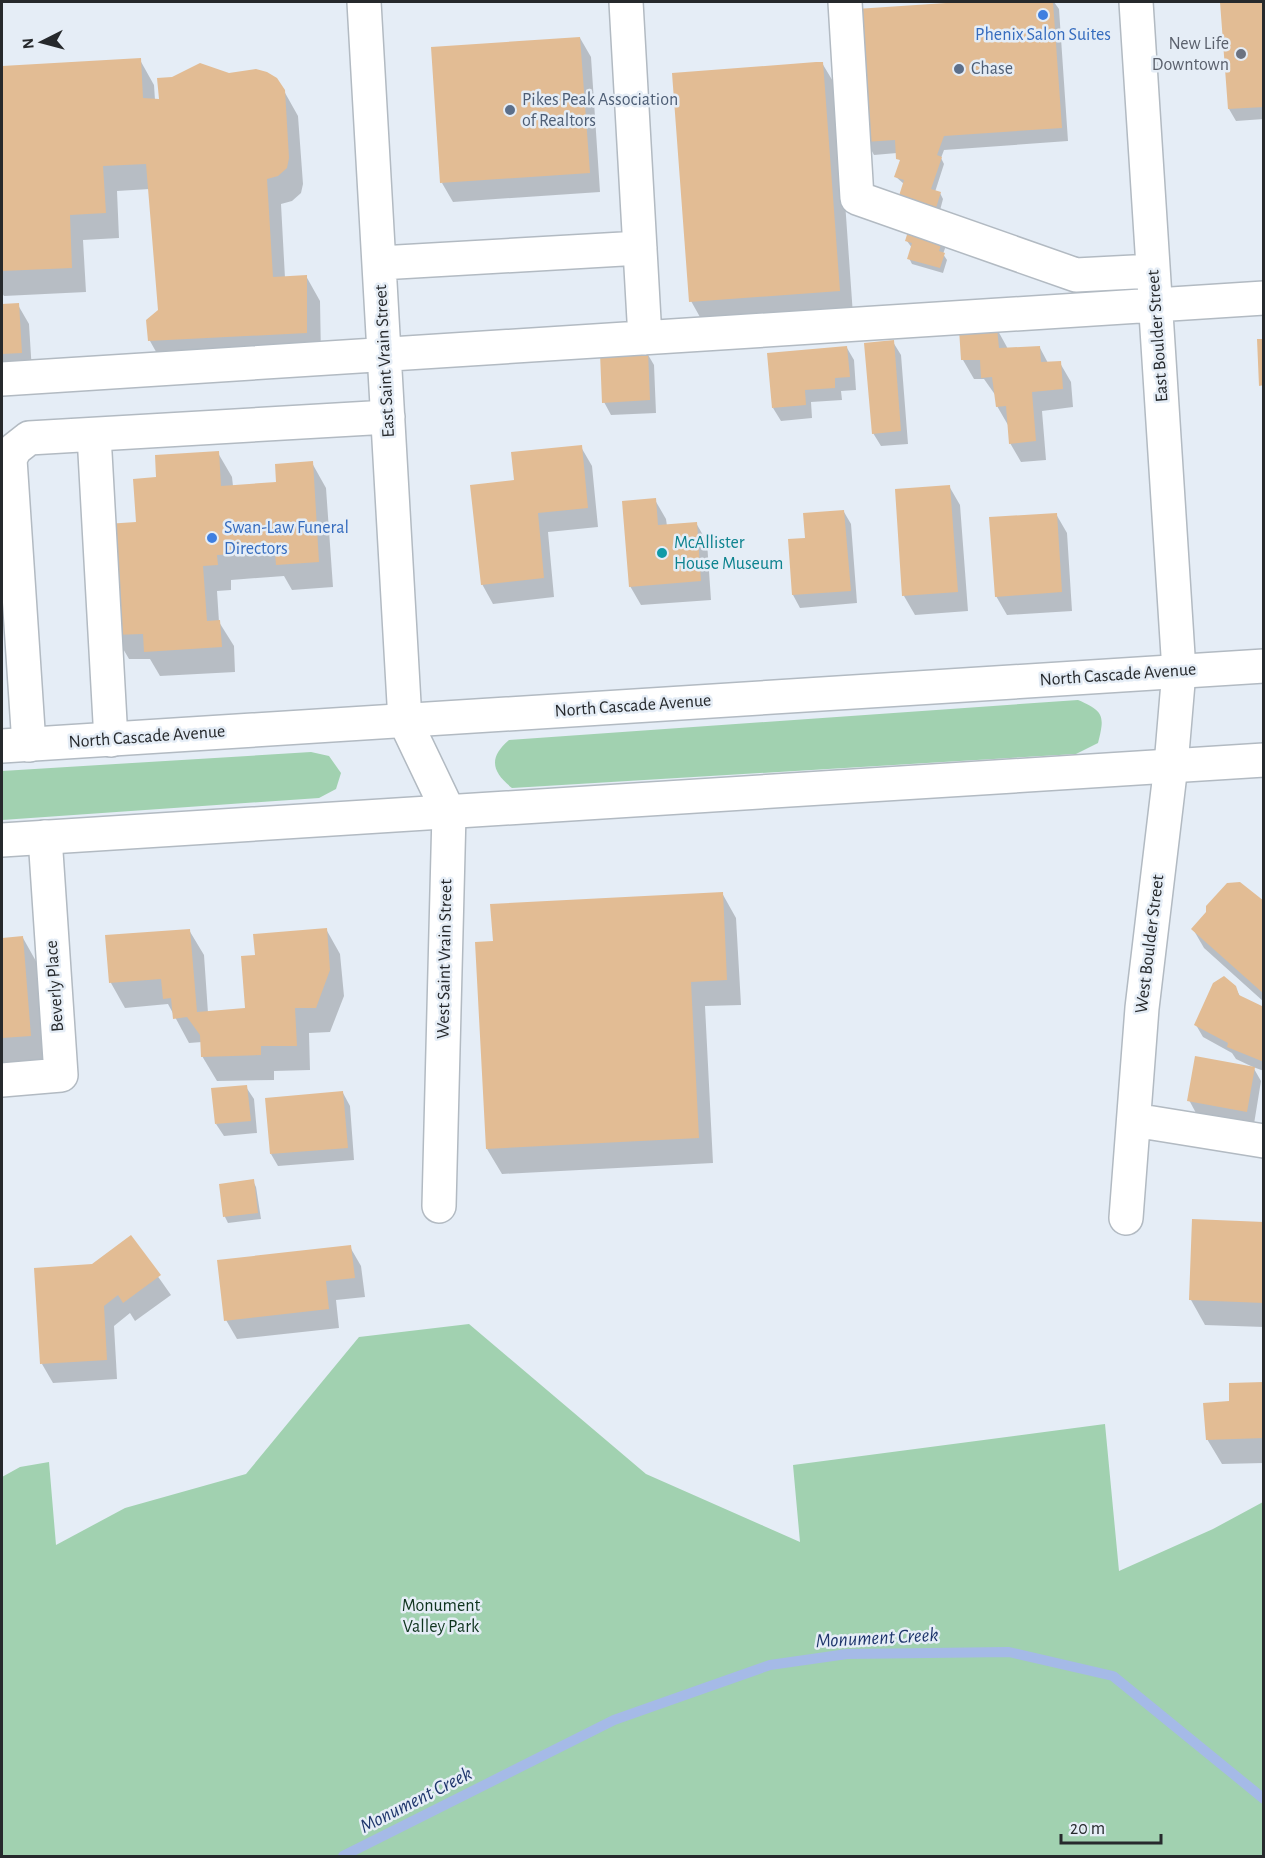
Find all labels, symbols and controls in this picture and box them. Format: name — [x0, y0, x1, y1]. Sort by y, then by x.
marker: Phenix Salon Suites — [1036, 8, 1050, 22]
north arrow — [12, 12, 72, 72]
place label: Phenix Salon Suites — [975, 26, 1111, 44]
place label: New Life Downtown — [1152, 35, 1229, 74]
text: N — [20, 37, 37, 50]
marker: New Life Downtown — [1234, 47, 1248, 61]
place label: Chase — [971, 60, 1013, 78]
marker: Chase — [952, 62, 966, 76]
place label: Pikes Peak Association of Realtors — [522, 91, 678, 130]
marker: Pikes Peak Association of Realtors — [503, 103, 517, 117]
street label: East Boulder Street — [1144, 269, 1172, 403]
street label: East Saint Vrain Street — [372, 284, 398, 438]
place label: Swan-Law Funeral Directors — [224, 519, 349, 558]
marker: Swan-Law Funeral Directors — [205, 531, 219, 545]
place label: McAllister House Museum — [674, 534, 783, 573]
marker: McAllister House Museum — [655, 546, 669, 560]
street label: North Cascade Avenue — [1039, 661, 1197, 689]
street label: North Cascade Avenue — [554, 692, 712, 720]
street label: North Cascade Avenue — [68, 723, 226, 751]
street label: West Boulder Street — [1133, 873, 1167, 1014]
street label: West Saint Vrain Street — [435, 879, 455, 1039]
street label: Beverly Place — [43, 940, 67, 1032]
park label: Monument Valley Park — [402, 1597, 481, 1636]
water label: Monument Creek — [815, 1625, 939, 1651]
water label: Monument Creek — [357, 1763, 475, 1837]
scale bar — [1061, 1807, 1162, 1845]
text: 20 m — [1070, 1820, 1105, 1838]

